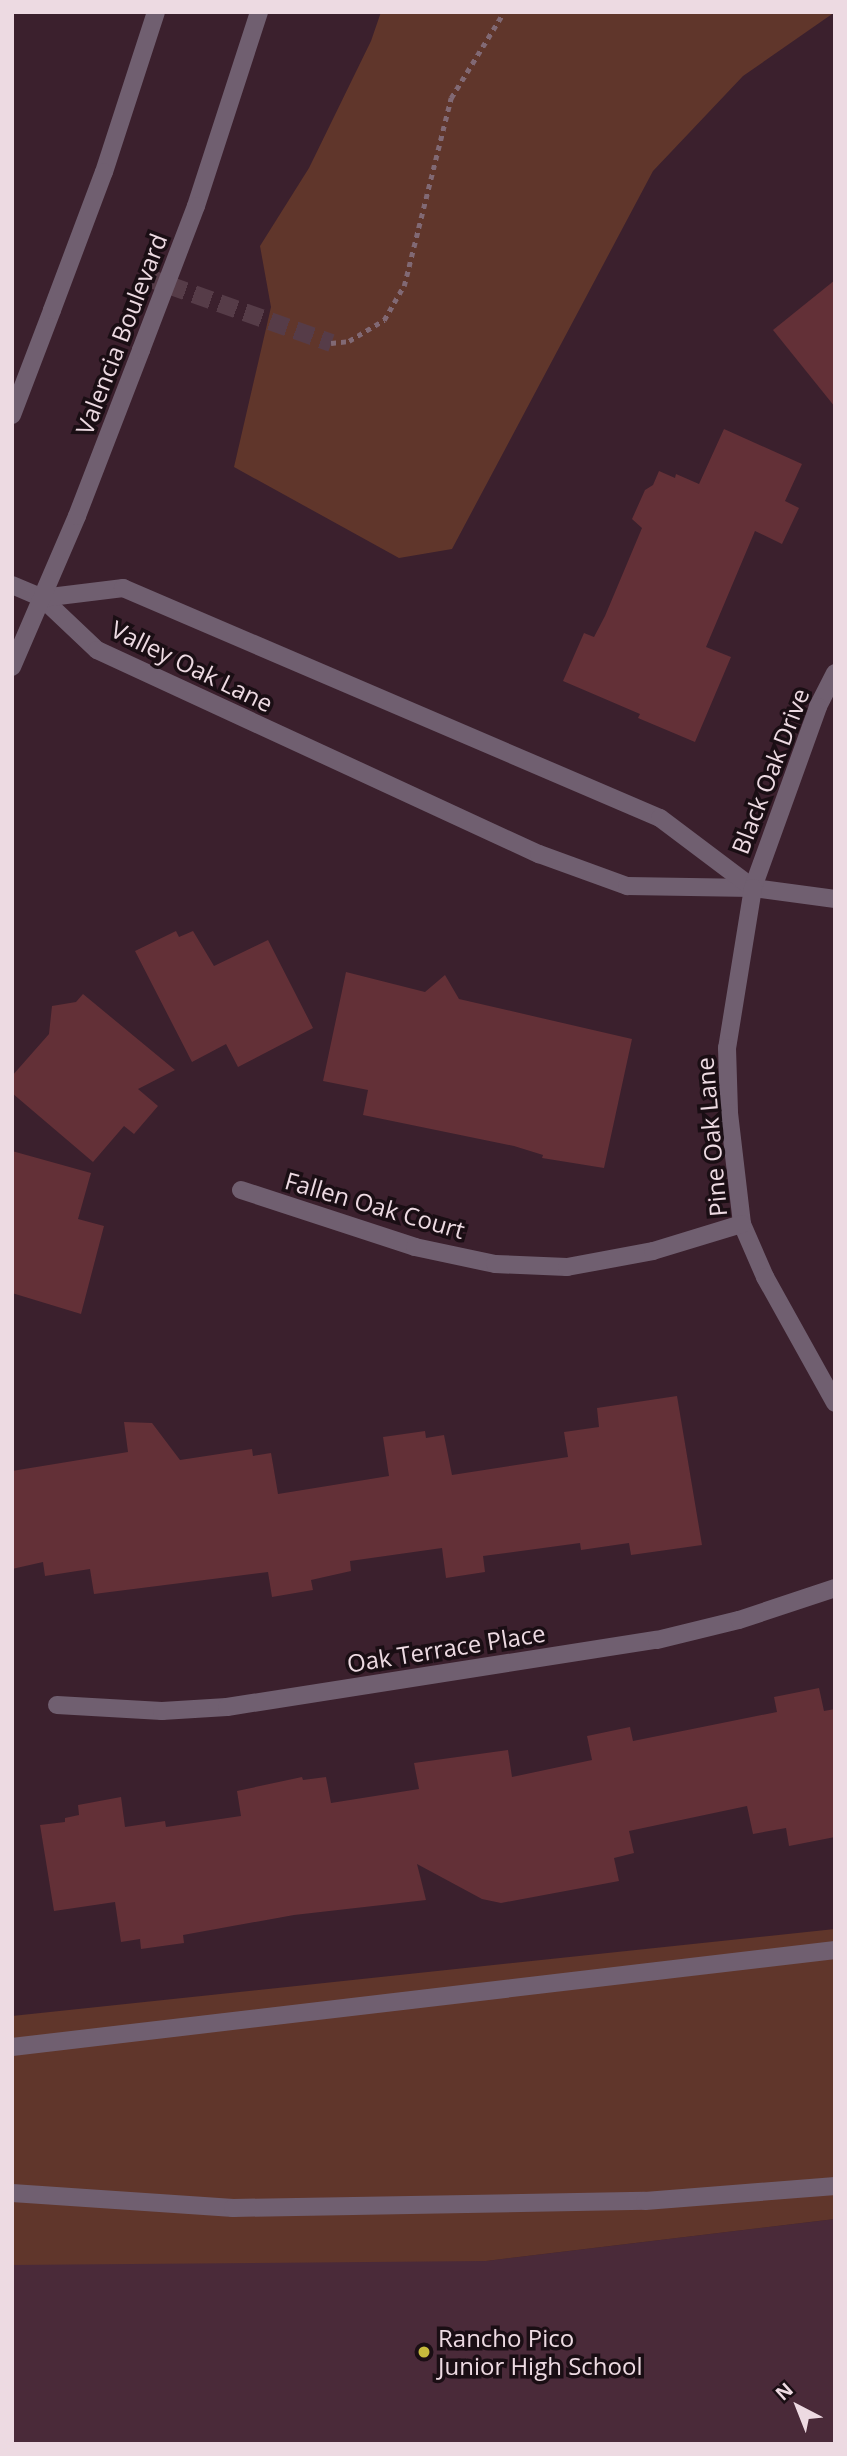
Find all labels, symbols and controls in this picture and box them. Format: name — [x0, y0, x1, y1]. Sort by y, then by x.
street label: Valencia Boulevard — [69, 229, 173, 439]
street label: Valley Oak Lane — [106, 614, 278, 718]
street label: Black Oak Drive — [725, 684, 815, 858]
street label: Pine Oak Lane — [690, 1056, 732, 1218]
street label: Fallen Oak Court — [282, 1166, 468, 1244]
street label: Oak Terrace Place — [345, 1618, 547, 1678]
place label: Rancho Pico Junior High School — [438, 2324, 642, 2380]
marker: Rancho Pico Junior High School — [416, 2344, 432, 2360]
north arrow — [763, 2372, 833, 2442]
text: N — [770, 2377, 798, 2406]

